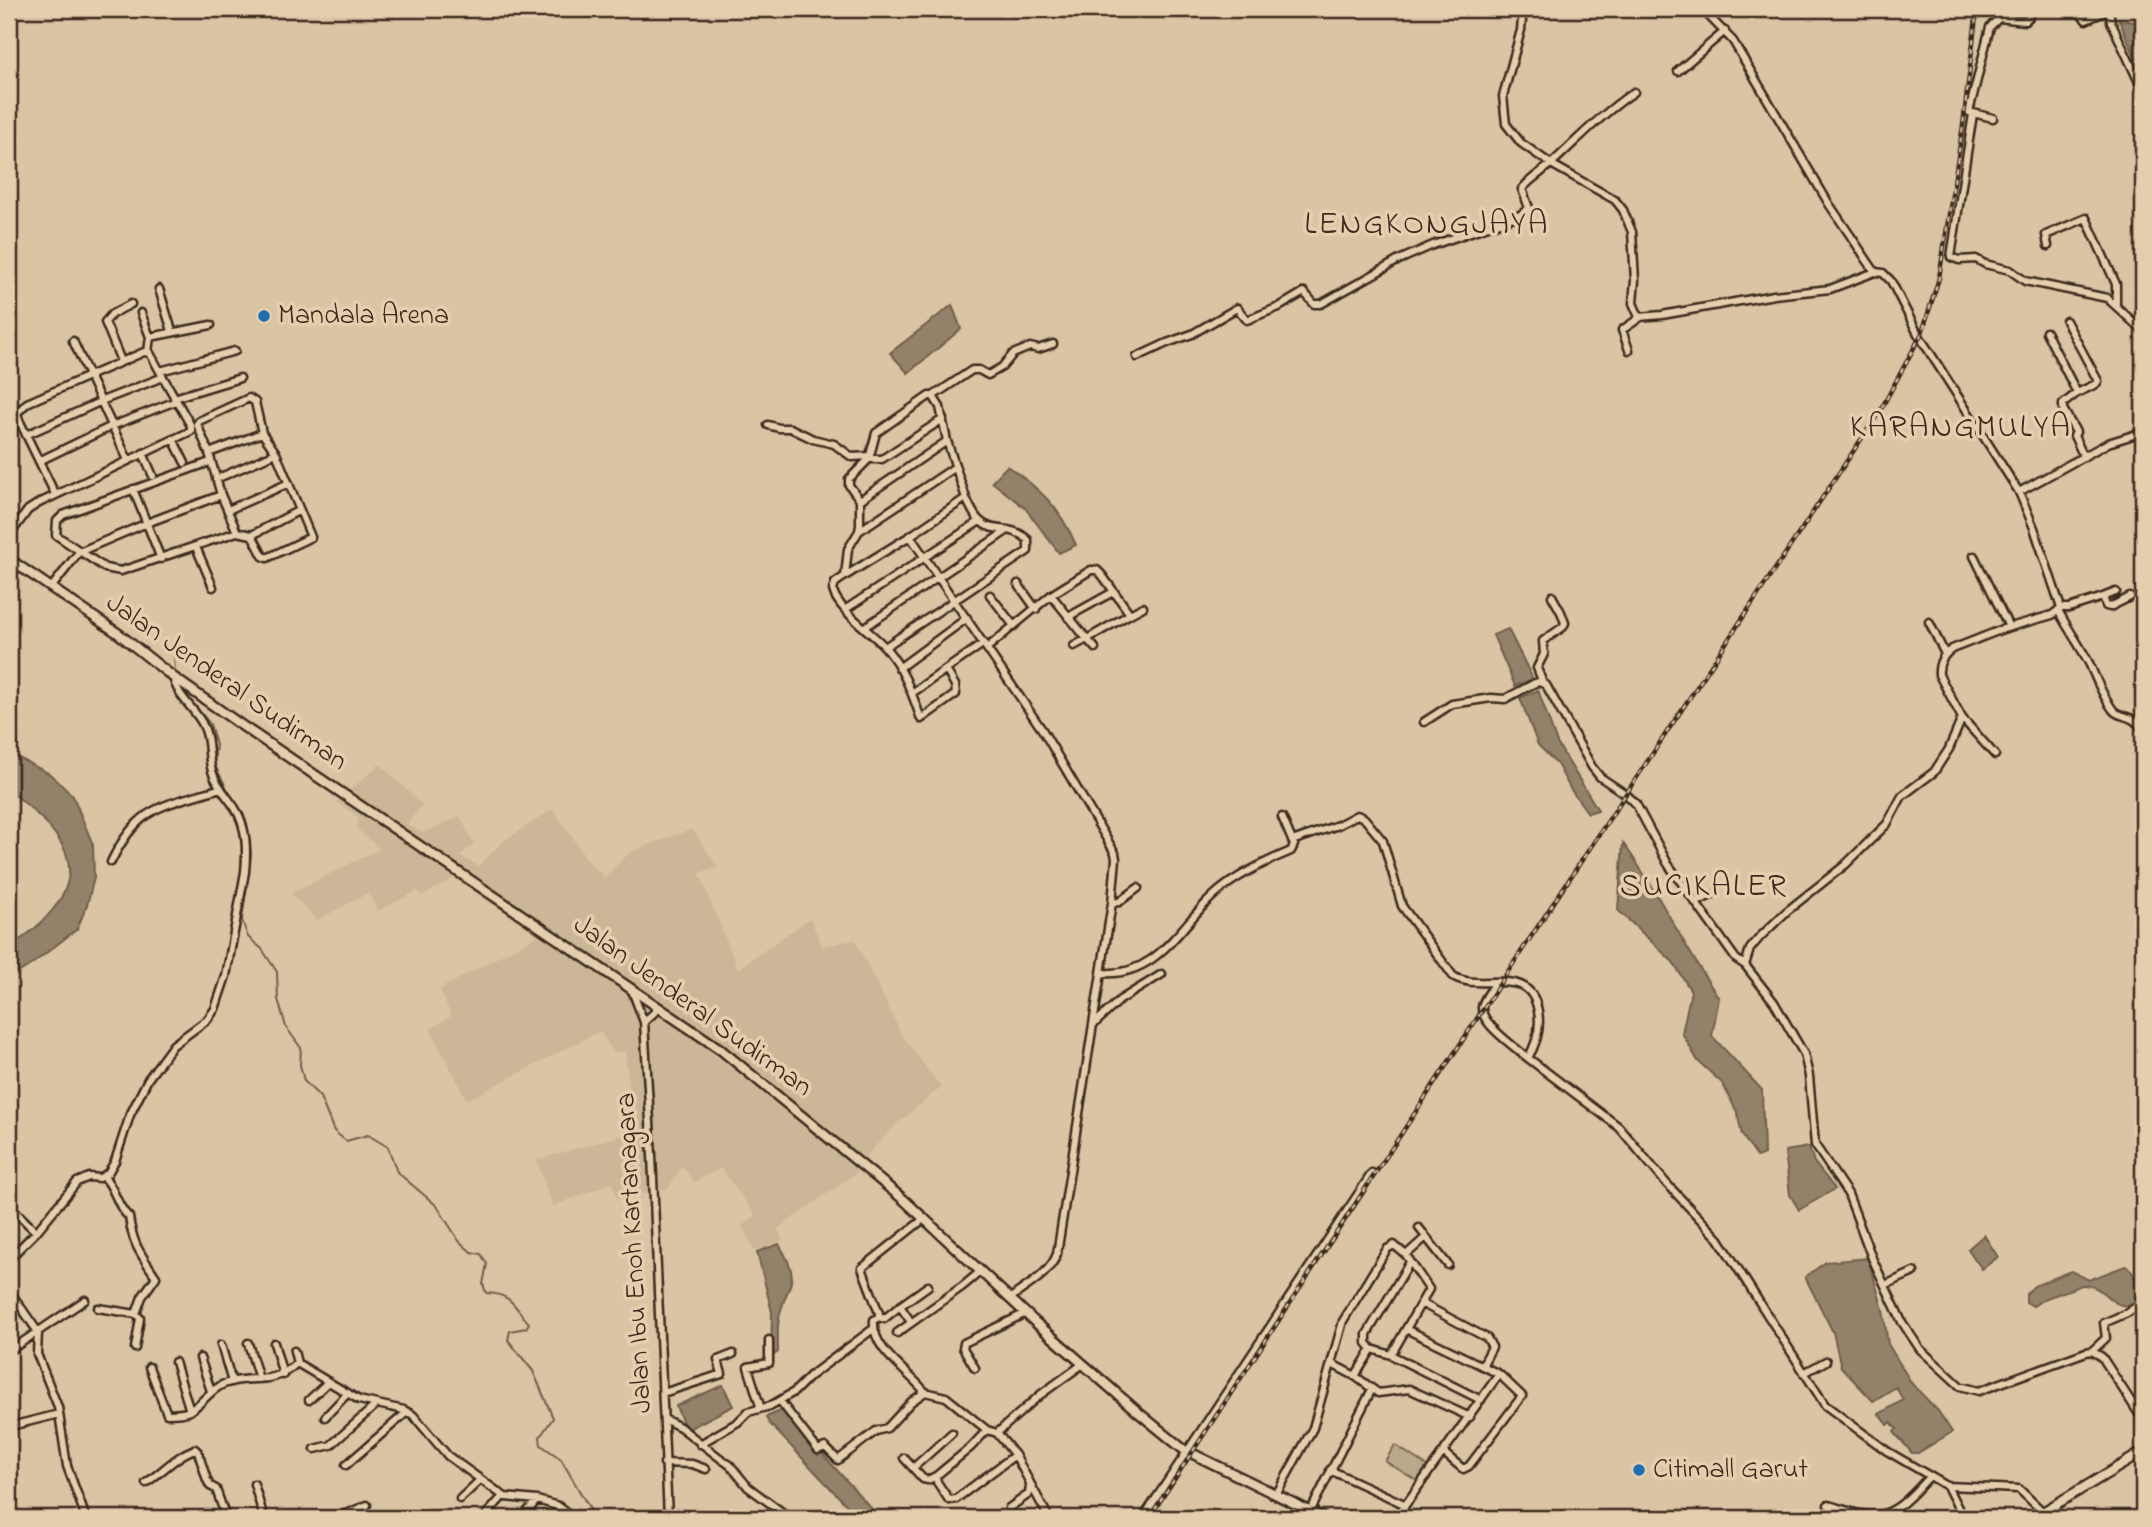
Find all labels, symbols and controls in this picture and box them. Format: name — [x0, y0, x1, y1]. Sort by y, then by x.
district label: LENGKONGJAYA — [1305, 202, 1549, 249]
place label: Mandala Arena — [278, 296, 449, 337]
marker: Mandala Arena — [256, 308, 272, 324]
district label: KARANGMULYA — [1850, 405, 2072, 452]
street label: Jalan Jenderal Sudirman — [97, 584, 355, 782]
district label: SUCIKALER — [1620, 864, 1788, 911]
street label: Jalan Jenderal Sudirman — [564, 906, 820, 1108]
street label: Jalan Ibu Enoh Kartanagara — [606, 1092, 664, 1414]
place label: Citimall Garut — [1653, 1450, 1808, 1491]
marker: Citimall Garut — [1631, 1462, 1647, 1478]

